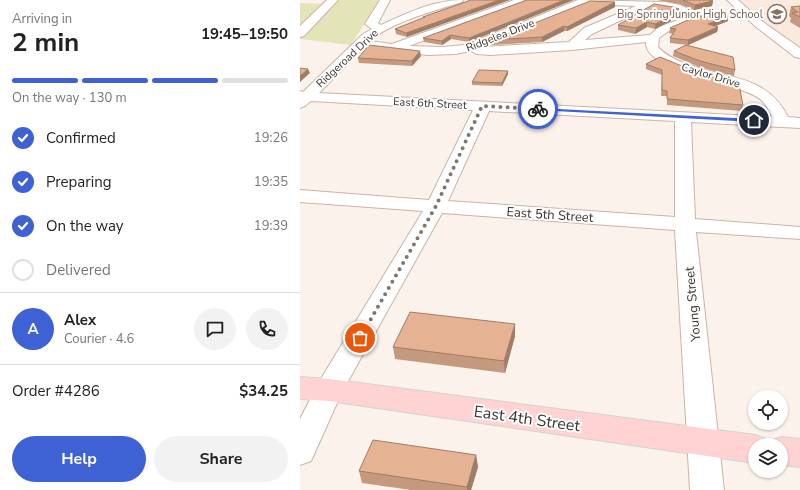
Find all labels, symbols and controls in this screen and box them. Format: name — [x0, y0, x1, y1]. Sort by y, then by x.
school or university icon: Big Spring Junior High School — [766, 3, 788, 25]
place label: Big Spring Junior High School — [617, 7, 764, 22]
text: Arriving in — [12, 10, 72, 28]
street label: Ridgelea Drive — [464, 15, 537, 55]
text: 19:45–19:50 — [201, 24, 288, 44]
text: 2 min — [12, 25, 79, 60]
street label: Ridgeroad Drive — [313, 26, 382, 91]
street label: Caylor Drive — [680, 59, 742, 92]
text: On the way · 130 m — [12, 89, 127, 107]
courier — [518, 89, 558, 129]
street label: East 6th Street — [393, 94, 467, 113]
icon: bike — [527, 98, 549, 120]
pin — [737, 103, 771, 137]
icon: home — [743, 109, 765, 131]
icon: check — [12, 127, 34, 149]
text: Confirmed — [46, 128, 116, 148]
text: 19:26 — [254, 129, 288, 147]
icon: check — [12, 171, 34, 193]
text: Preparing — [46, 172, 111, 192]
text: 19:35 — [254, 173, 288, 191]
street label: East 5th Street — [506, 203, 594, 227]
icon: check — [12, 215, 34, 237]
text: On the way — [46, 216, 124, 236]
text: 19:39 — [254, 217, 288, 235]
text: Delivered — [46, 260, 111, 280]
street label: Young Street — [681, 265, 705, 343]
button: chat — [194, 308, 236, 350]
button: phone — [246, 308, 288, 350]
text: Alex — [64, 310, 96, 330]
text: A — [27, 319, 39, 339]
pin — [343, 321, 377, 355]
icon: bag — [349, 327, 371, 349]
text: Courier · 4.6 — [64, 330, 134, 348]
text: Order #4286 — [12, 381, 100, 401]
text: $34.25 — [239, 381, 288, 401]
map controls — [748, 390, 788, 478]
button: locate — [748, 390, 788, 430]
street label: East 4th Street — [472, 401, 582, 437]
button: Help — [12, 436, 146, 482]
button: Share — [154, 436, 288, 482]
button: layers — [748, 438, 788, 478]

